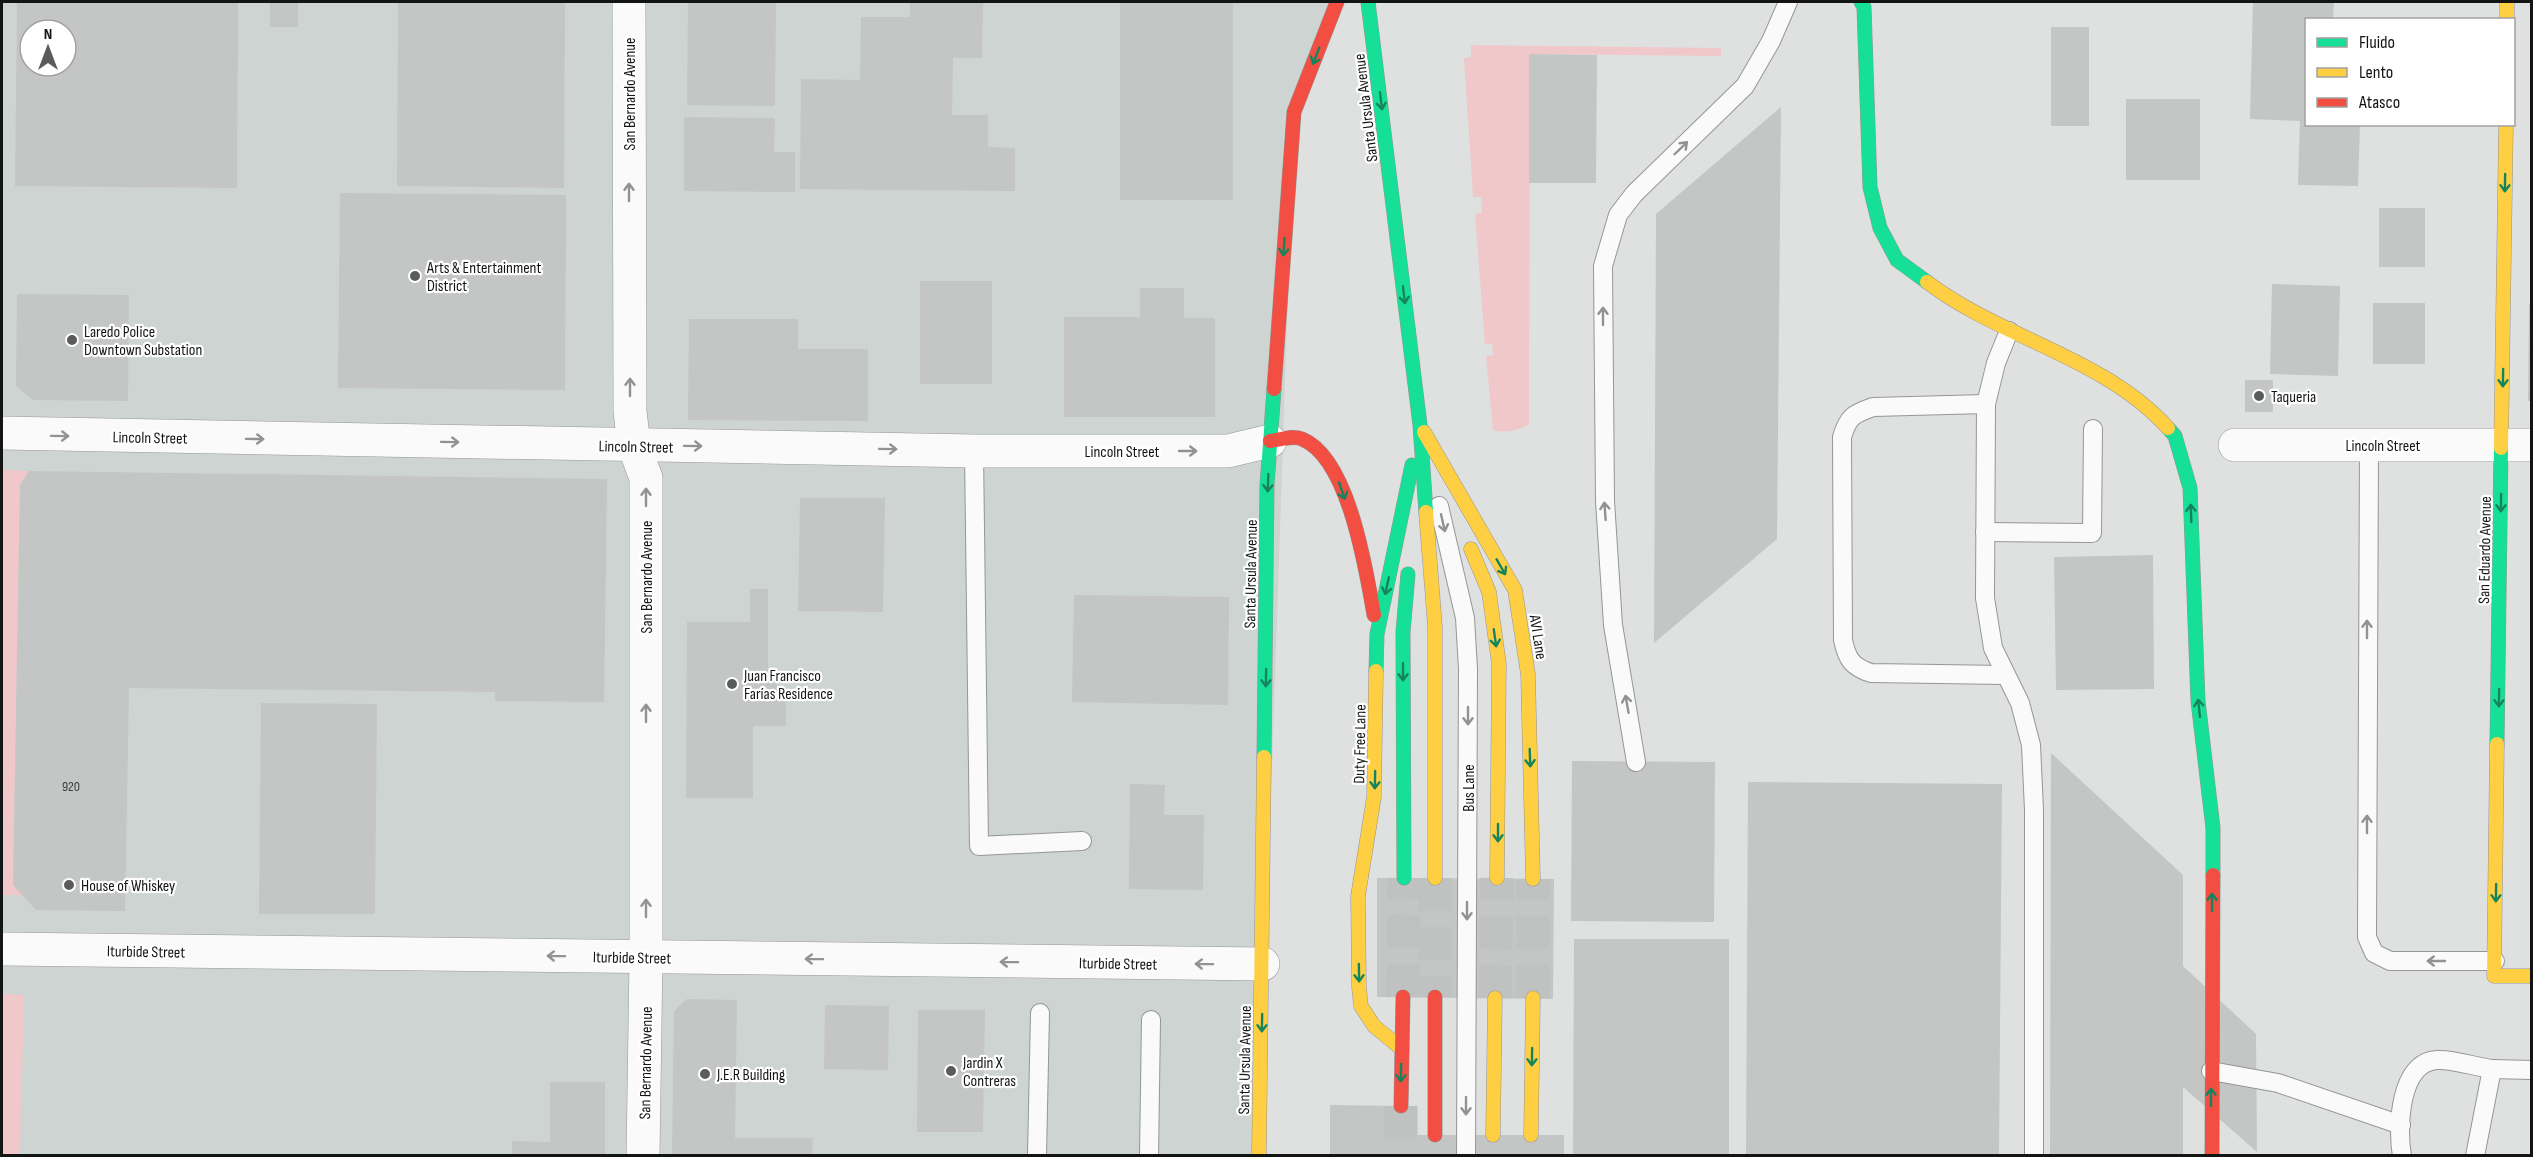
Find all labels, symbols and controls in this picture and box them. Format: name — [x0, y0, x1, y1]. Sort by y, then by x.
north arrow — [18, 18, 78, 78]
legend — [2305, 18, 2515, 126]
text: N — [44, 25, 52, 44]
text: Fluido — [2359, 32, 2395, 53]
street label: San Bernardo Avenue — [621, 38, 640, 150]
one-way arrow — [1309, 46, 1320, 65]
street label: Santa Ursula Avenue — [1350, 53, 1383, 163]
text: Lento — [2359, 62, 2393, 83]
one-way arrow — [1375, 91, 1386, 111]
text: Atasco — [2358, 92, 2400, 113]
one-way arrow — [1674, 141, 1689, 155]
one-way arrow — [2499, 172, 2511, 192]
one-way arrow — [623, 183, 635, 203]
one-way arrow — [1279, 236, 1290, 256]
place label: Arts & Entertainment District — [426, 259, 542, 296]
marker: Arts & Entertainment District — [408, 269, 422, 283]
one-way arrow — [1399, 284, 1410, 304]
one-way arrow — [1597, 306, 1609, 326]
place label: Laredo Police Downtown Substation — [84, 323, 202, 360]
marker: Laredo Police Downtown Substation — [65, 333, 79, 347]
one-way arrow — [2497, 367, 2509, 387]
one-way arrow — [624, 378, 636, 398]
place label: Taqueria — [2271, 388, 2316, 407]
marker: Taqueria — [2252, 389, 2266, 403]
street label: Lincoln Street — [112, 428, 188, 449]
one-way arrow — [49, 430, 69, 441]
one-way arrow — [244, 433, 264, 445]
one-way arrow — [439, 437, 459, 448]
street label: Lincoln Street — [598, 437, 674, 458]
street label: Lincoln Street — [2346, 437, 2421, 456]
one-way arrow — [682, 441, 702, 452]
one-way arrow — [877, 443, 897, 455]
street label: Lincoln Street — [1085, 443, 1160, 462]
one-way arrow — [1177, 445, 1197, 457]
one-way arrow — [1262, 473, 1273, 493]
one-way arrow — [1338, 481, 1349, 500]
one-way arrow — [640, 488, 652, 508]
one-way arrow — [2495, 493, 2507, 513]
street label: San Eduardo Avenue — [2475, 496, 2496, 604]
one-way arrow — [1600, 501, 1611, 521]
one-way arrow — [2185, 504, 2196, 524]
one-way arrow — [1437, 513, 1449, 532]
street label: Santa Ursula Avenue — [1241, 519, 1262, 629]
street label: San Bernardo Avenue — [638, 521, 657, 633]
one-way arrow — [1496, 558, 1508, 575]
one-way arrow — [1381, 575, 1392, 595]
street label: AVI Lane — [1524, 613, 1550, 661]
one-way arrow — [2361, 619, 2373, 639]
one-way arrow — [1490, 627, 1501, 647]
one-way arrow — [1397, 662, 1409, 682]
place label: Juan Francisco Farías Residence — [743, 667, 833, 704]
one-way arrow — [1260, 668, 1271, 688]
marker: Juan Francisco Farías Residence — [725, 677, 739, 691]
one-way arrow — [2493, 688, 2504, 708]
one-way arrow — [1621, 695, 1632, 715]
one-way arrow — [2193, 698, 2204, 718]
one-way arrow — [640, 704, 652, 724]
street label: Duty Free Lane — [1350, 704, 1371, 784]
one-way arrow — [1462, 705, 1474, 725]
one-way arrow — [1524, 747, 1536, 767]
street label: Bus Lane — [1460, 764, 1479, 812]
one-way arrow — [1369, 769, 1380, 789]
house number: 920 — [62, 778, 80, 795]
one-way arrow — [2361, 814, 2373, 834]
one-way arrow — [1492, 822, 1503, 842]
place label: House of Whiskey — [81, 877, 175, 896]
marker: House of Whiskey — [62, 878, 76, 892]
one-way arrow — [2490, 883, 2502, 903]
one-way arrow — [2206, 893, 2218, 913]
one-way arrow — [640, 899, 652, 919]
one-way arrow — [1461, 900, 1473, 920]
street label: Iturbide Street — [107, 942, 185, 963]
street label: Iturbide Street — [593, 948, 671, 969]
one-way arrow — [547, 951, 567, 962]
one-way arrow — [805, 954, 825, 965]
street label: Iturbide Street — [1079, 954, 1157, 975]
one-way arrow — [2427, 955, 2447, 967]
one-way arrow — [1000, 956, 1020, 967]
one-way arrow — [1195, 958, 1215, 969]
one-way arrow — [1353, 963, 1365, 983]
street label: Santa Ursula Avenue — [1235, 1005, 1256, 1115]
street label: San Bernardo Avenue — [636, 1006, 657, 1120]
one-way arrow — [1256, 1012, 1267, 1032]
one-way arrow — [1526, 1046, 1538, 1066]
place label: Jardin X Contreras — [962, 1054, 1016, 1091]
one-way arrow — [1396, 1062, 1407, 1082]
marker: Jardin X Contreras — [944, 1064, 958, 1078]
place label: J.E.R Building — [716, 1066, 785, 1085]
marker: J.E.R Building — [698, 1067, 712, 1081]
one-way arrow — [2205, 1088, 2217, 1108]
one-way arrow — [1460, 1095, 1472, 1115]

